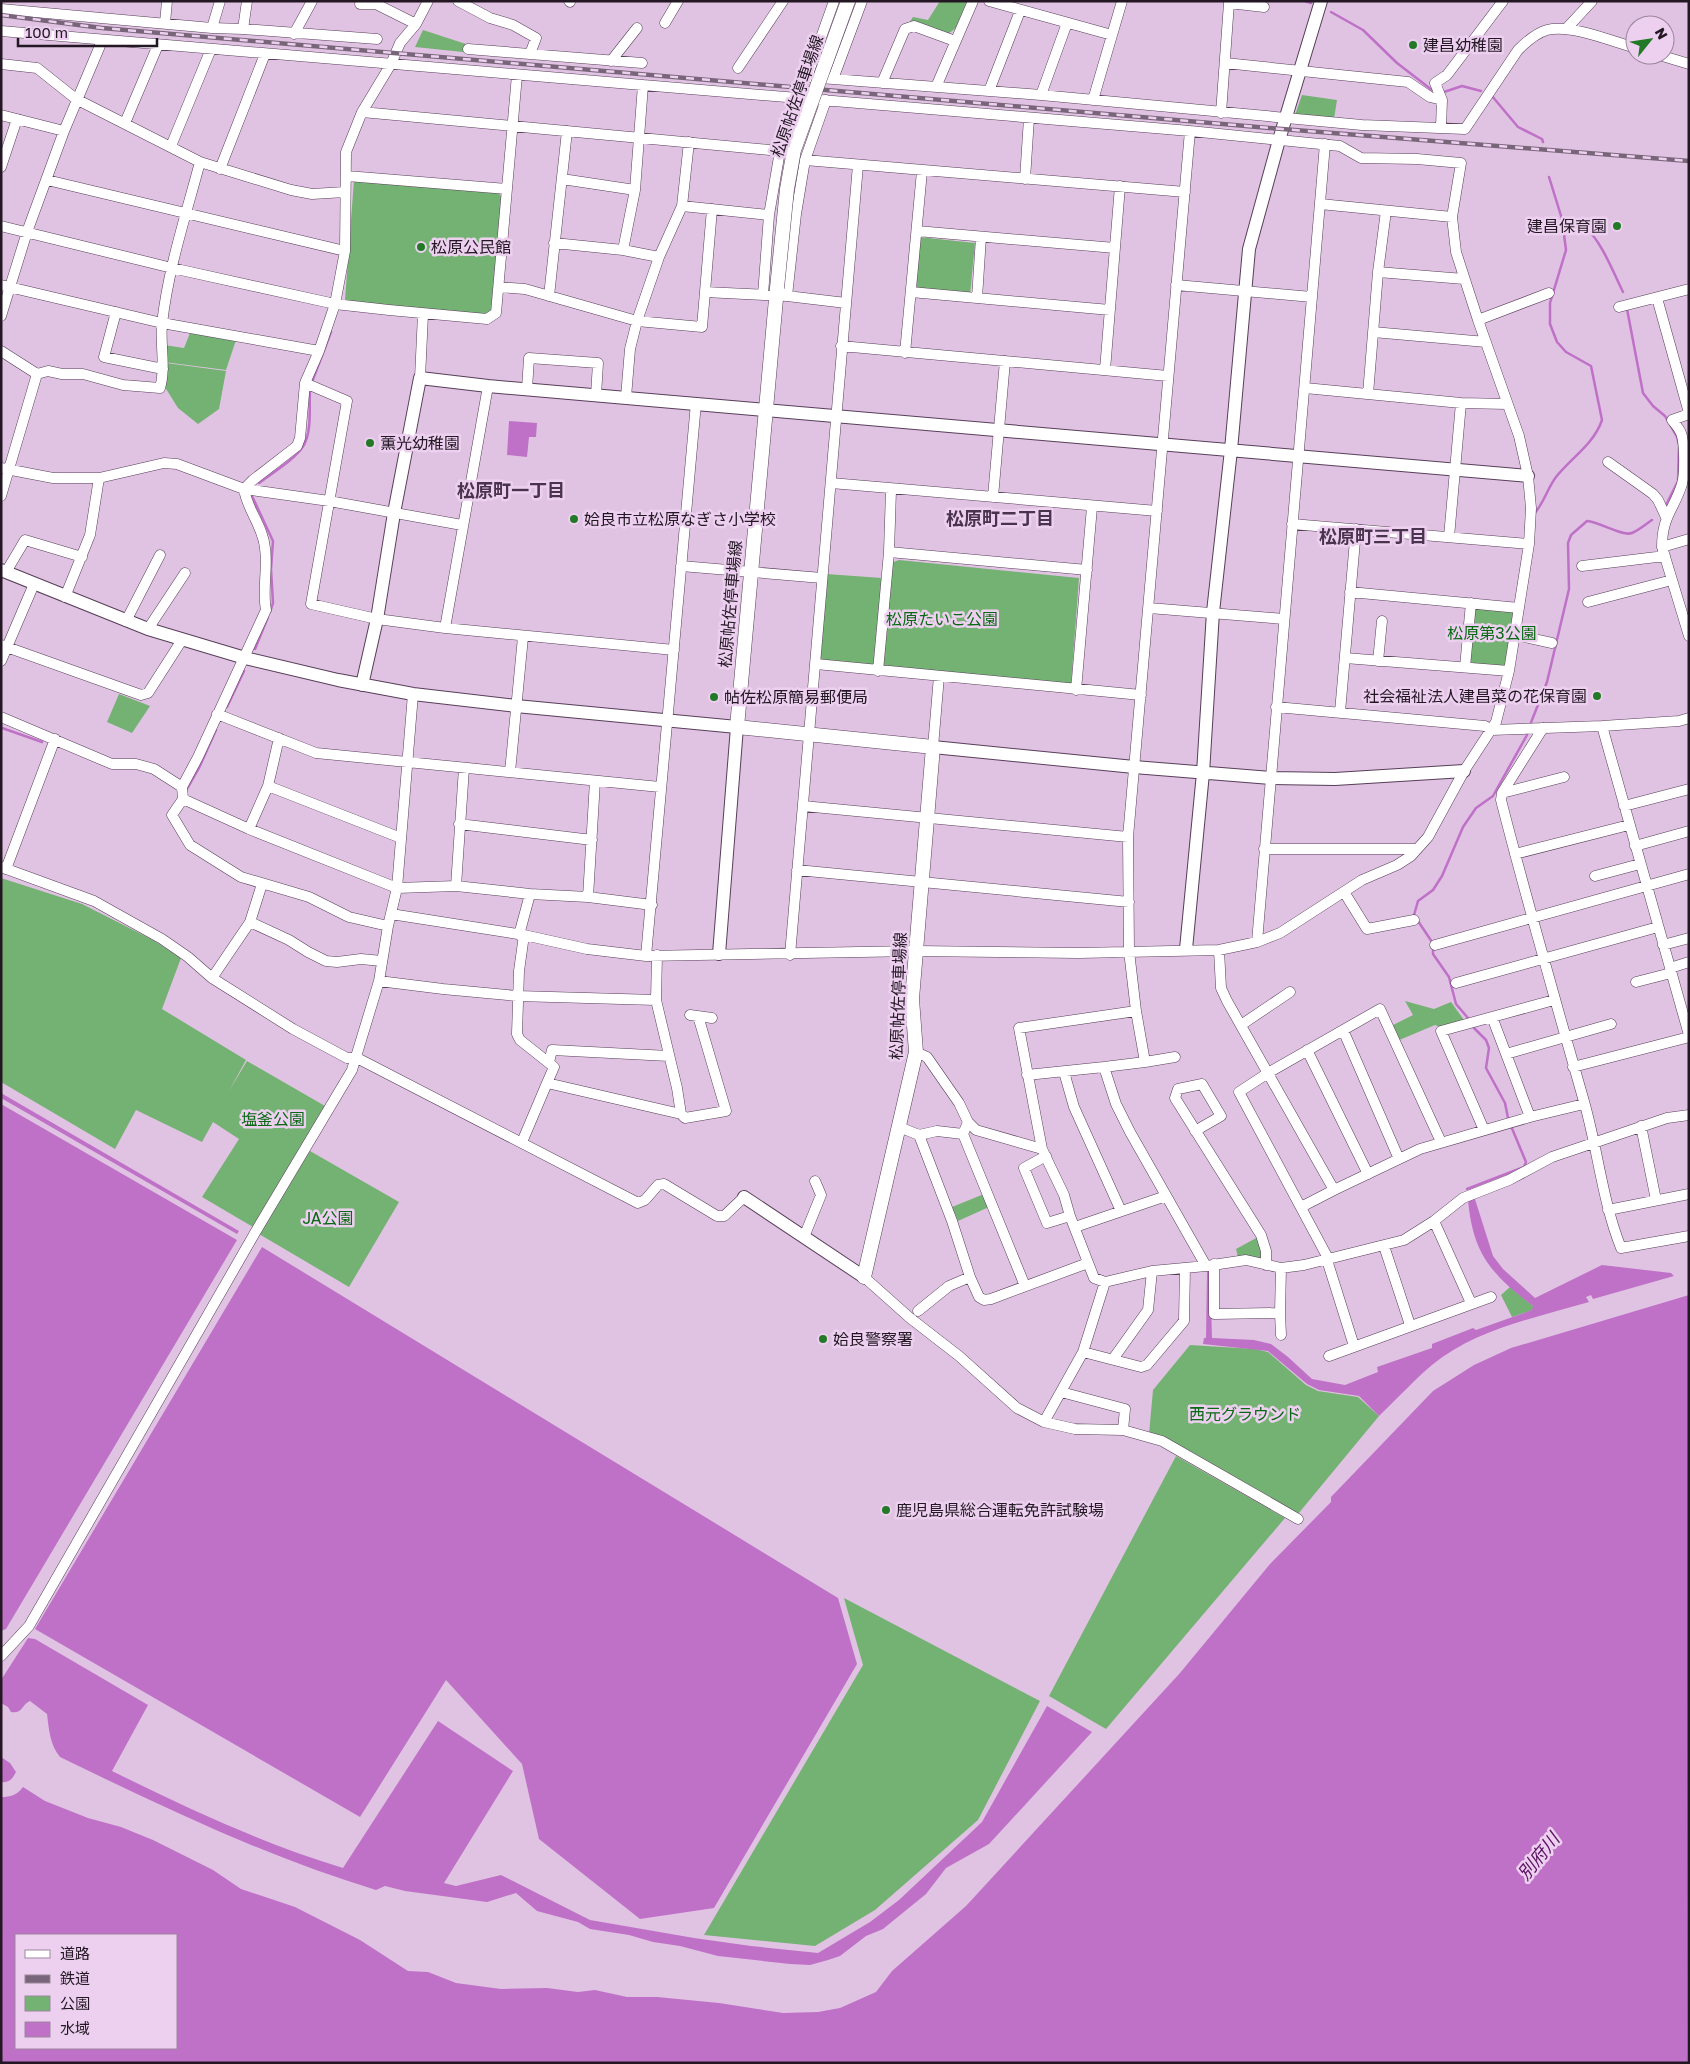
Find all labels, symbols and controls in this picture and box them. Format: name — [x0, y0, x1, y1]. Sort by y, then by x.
scale bar — [18, 15, 156, 47]
north arrow — [1625, 15, 1675, 65]
text: 100 m — [25, 23, 68, 41]
text: N — [1652, 24, 1672, 42]
street label: 松原帖佐停車場線 — [767, 32, 827, 160]
place label: 建昌幼稚園 — [1423, 35, 1503, 55]
marker: 建昌幼稚園 — [1407, 39, 1419, 51]
place label: 建昌保育園 — [1527, 216, 1607, 236]
marker: 建昌保育園 — [1611, 220, 1623, 232]
place label: 松原公民館 — [431, 237, 511, 257]
marker: 松原公民館 — [415, 241, 427, 253]
place label: 薫光幼稚園 — [380, 433, 460, 453]
marker: 薫光幼稚園 — [364, 437, 376, 449]
district label: 松原町一丁目 — [457, 479, 565, 501]
district label: 松原町二丁目 — [946, 507, 1054, 529]
place label: 姶良市立松原なぎさ小学校 — [584, 509, 776, 529]
marker: 姶良市立松原なぎさ小学校 — [568, 513, 580, 525]
district label: 松原町三丁目 — [1319, 525, 1427, 547]
street label: 松原帖佐停車場線 — [714, 539, 746, 669]
park label: 松原たいこ公園 — [886, 609, 998, 629]
park label: 松原第3公園 — [1447, 623, 1537, 643]
place label: 社会福祉法人建昌菜の花保育園 — [1363, 686, 1587, 706]
place label: 帖佐松原簡易郵便局 — [724, 687, 868, 707]
marker: 社会福祉法人建昌菜の花保育園 — [1591, 690, 1603, 702]
marker: 帖佐松原簡易郵便局 — [708, 691, 720, 703]
street label: 松原帖佐停車場線 — [886, 932, 910, 1060]
park label: 塩釜公園 — [241, 1109, 305, 1129]
park label: JA公園 — [302, 1208, 354, 1228]
place label: 姶良警察署 — [833, 1329, 913, 1349]
marker: 姶良警察署 — [817, 1333, 829, 1345]
park label: 西元グラウンド — [1189, 1404, 1301, 1424]
place label: 鹿児島県総合運転免許試験場 — [896, 1500, 1104, 1520]
marker: 鹿児島県総合運転免許試験場 — [880, 1504, 892, 1516]
water label: 別府川 — [1512, 1827, 1565, 1884]
legend — [15, 1934, 178, 2049]
text: 道路 — [60, 1944, 90, 1962]
text: 鉄道 — [60, 1969, 90, 1987]
text: 公園 — [60, 1994, 90, 2012]
text: 水域 — [60, 2019, 90, 2037]

